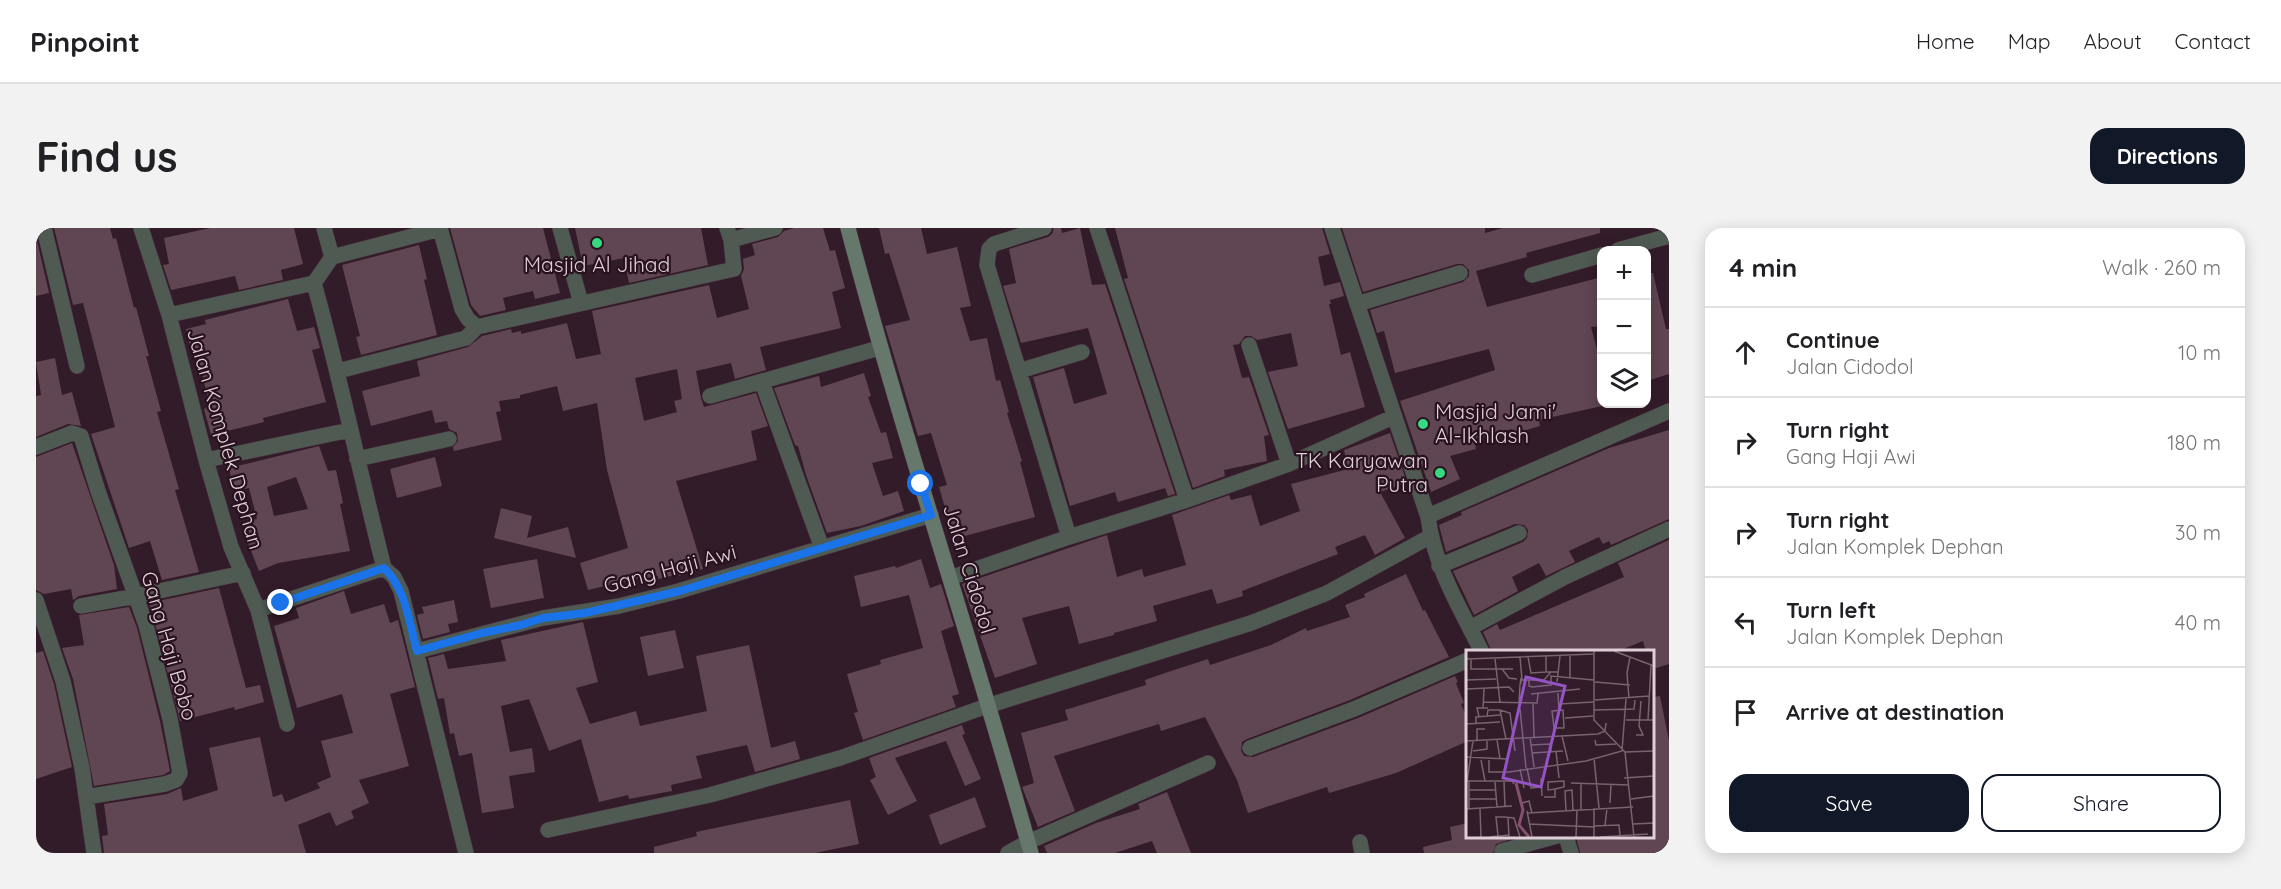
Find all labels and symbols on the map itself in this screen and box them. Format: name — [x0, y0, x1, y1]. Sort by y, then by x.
marker: Masjid Al Jihad — [590, 236, 604, 250]
place label: Masjid Al Jihad — [524, 251, 670, 277]
street label: Jalan Komplek Dephan — [182, 325, 270, 552]
place label: Masjid Jami' Al-Ikhlash — [1435, 398, 1556, 448]
marker: Masjid Jami' Al-Ikhlash — [1416, 417, 1430, 431]
place label: TK Karyawan Putra — [1295, 447, 1428, 497]
marker: TK Karyawan Putra — [1433, 466, 1447, 480]
route start — [907, 470, 933, 496]
street label: Jalan Cidodol — [938, 501, 1002, 637]
street label: Gang Haji Awi — [601, 538, 739, 598]
street label: Gang Haji Bobo — [136, 568, 204, 723]
route end — [267, 589, 293, 615]
inset map — [1466, 650, 1654, 838]

